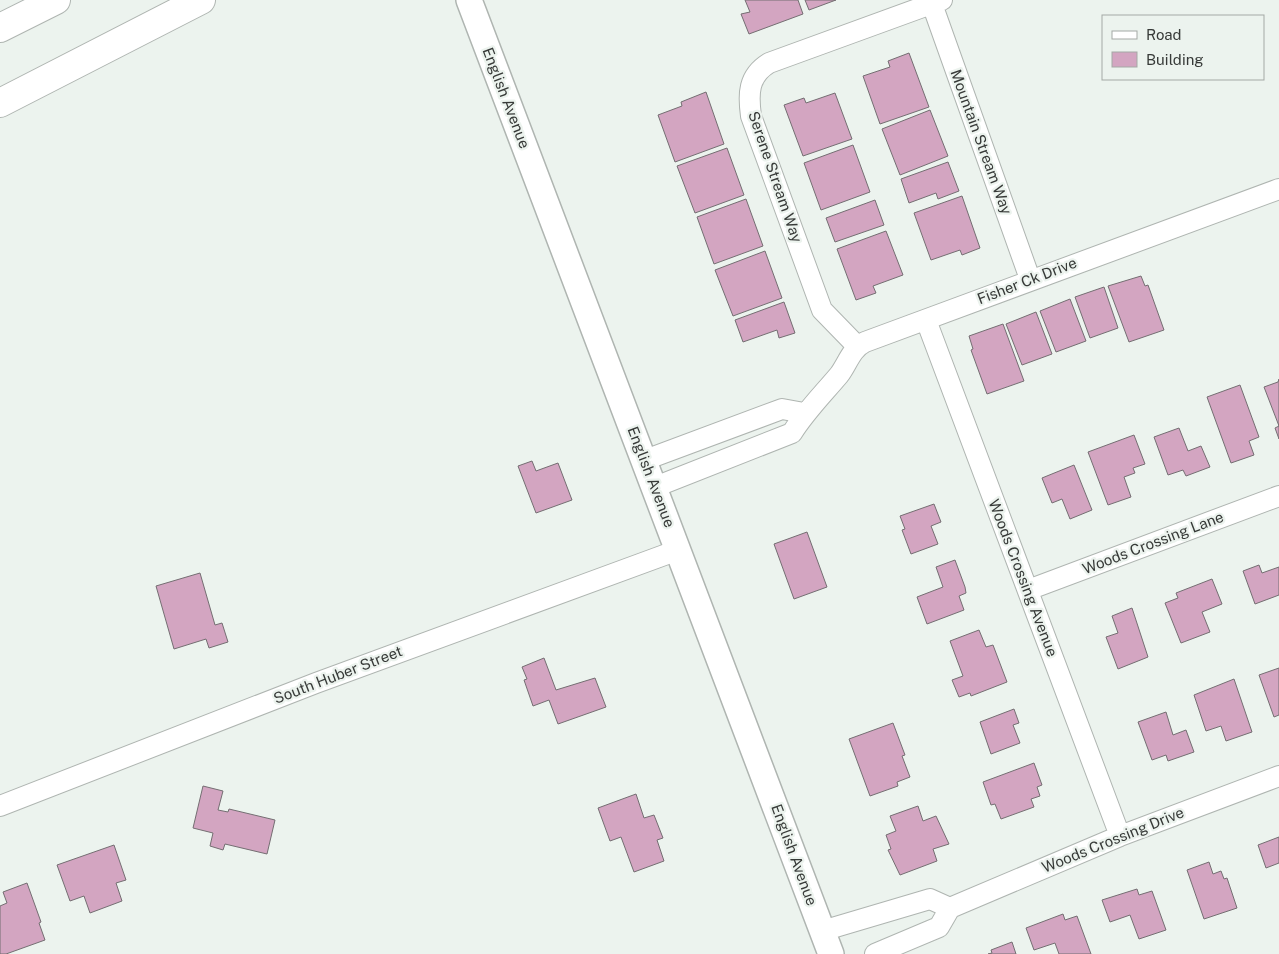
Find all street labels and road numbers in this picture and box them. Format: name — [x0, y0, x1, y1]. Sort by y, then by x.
street label: English Avenue — [479, 45, 534, 151]
street label: Mountain Stream Way — [947, 67, 1016, 217]
street label: Serene Stream Way — [745, 109, 806, 245]
street label: Fisher Ck Drive — [975, 254, 1079, 307]
street label: English Avenue — [624, 424, 679, 530]
street label: Woods Crossing Avenue — [986, 497, 1061, 659]
street label: Woods Crossing Lane — [1080, 508, 1226, 577]
street label: South Huber Street — [271, 642, 405, 707]
street label: English Avenue — [768, 802, 821, 908]
street label: Woods Crossing Drive — [1039, 803, 1186, 876]

